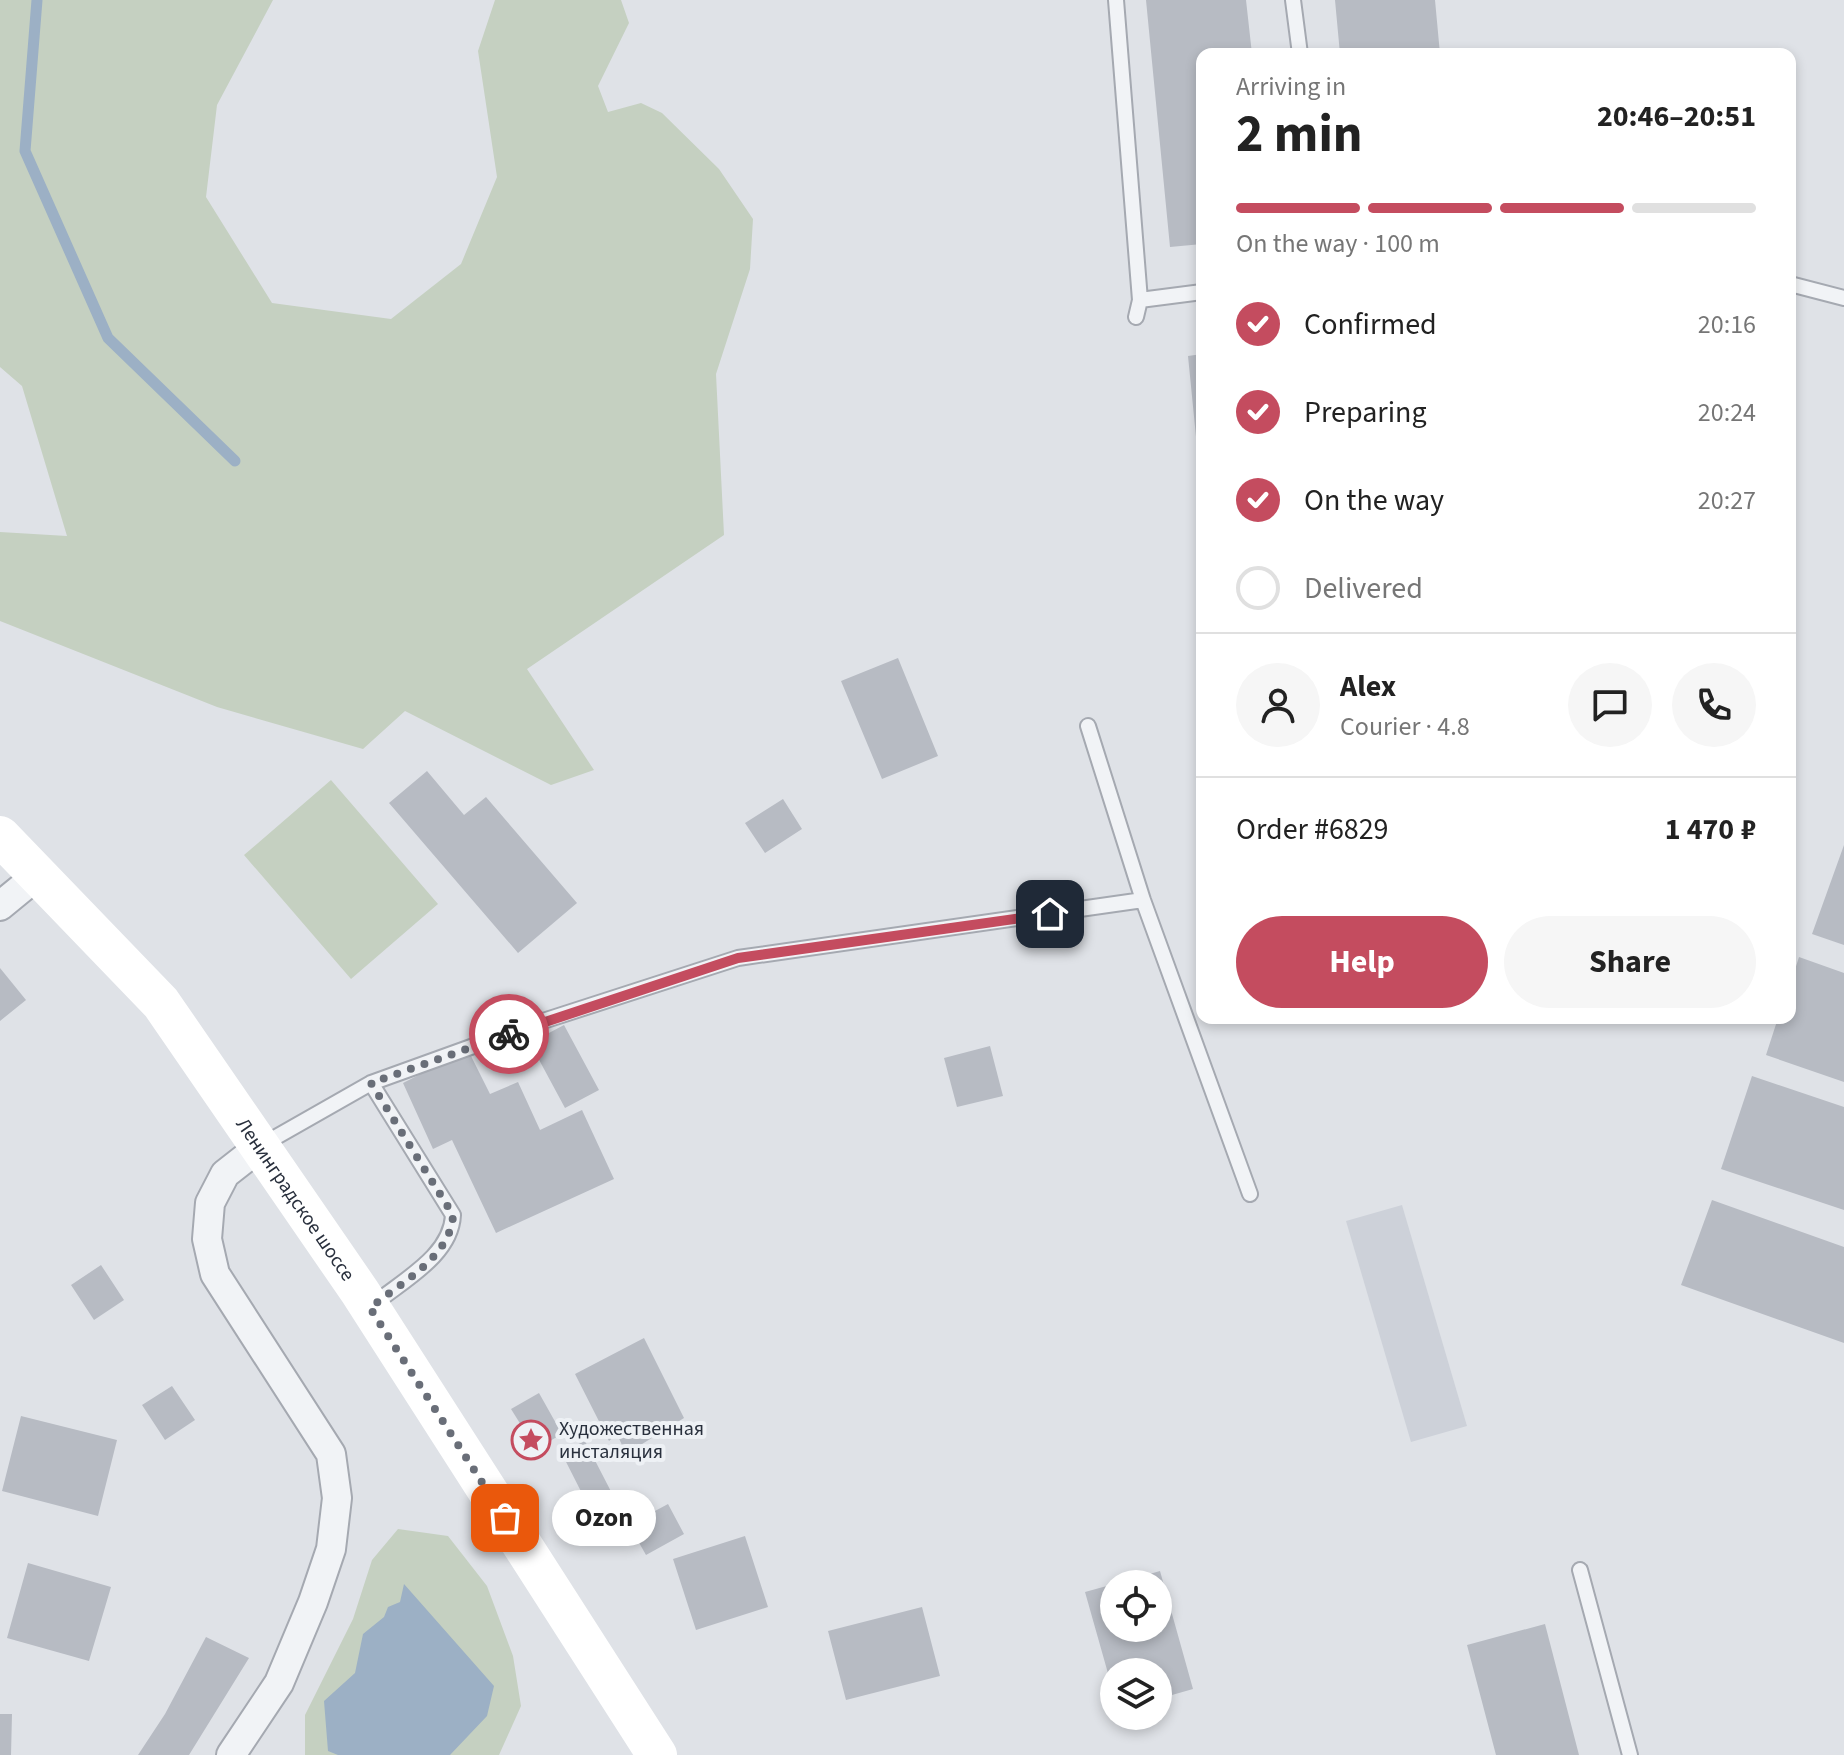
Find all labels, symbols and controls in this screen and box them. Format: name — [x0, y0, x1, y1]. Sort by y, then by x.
text: Arriving in — [1236, 68, 1346, 105]
text: 20:46–20:51 — [1597, 95, 1756, 138]
text: 2 min — [1236, 98, 1363, 172]
text: On the way · 100 m — [1236, 225, 1440, 262]
icon: check — [1236, 302, 1280, 346]
text: Confirmed — [1304, 303, 1437, 346]
text: 20:16 — [1698, 306, 1756, 343]
icon: check — [1236, 390, 1280, 434]
text: Preparing — [1304, 391, 1427, 434]
text: 20:24 — [1698, 394, 1756, 431]
icon: check — [1236, 478, 1280, 522]
text: On the way — [1304, 479, 1444, 522]
text: 20:27 — [1698, 482, 1756, 519]
text: Delivered — [1304, 567, 1423, 610]
button: person — [1236, 663, 1320, 747]
button: chat — [1568, 663, 1652, 747]
button: phone — [1672, 663, 1756, 747]
text: Alex — [1340, 665, 1396, 708]
text: Courier · 4.8 — [1340, 708, 1470, 745]
text: Order #6829 — [1236, 808, 1389, 851]
text: 1 470 ₽ — [1665, 808, 1756, 851]
pin — [1016, 880, 1084, 948]
icon: home — [1028, 892, 1072, 936]
button: Help — [1236, 916, 1488, 1008]
button: Share — [1504, 916, 1756, 1008]
courier — [469, 994, 549, 1074]
icon: bike — [487, 1012, 531, 1056]
street label: Ленинградское шоссе — [229, 1112, 361, 1287]
place label: Художественная инсталяция — [559, 1415, 704, 1466]
place icon: Художественная инсталяция — [510, 1419, 552, 1461]
pin — [471, 1484, 539, 1552]
callout: Ozon — [553, 1490, 657, 1546]
icon: bag — [483, 1496, 527, 1540]
text: Ozon — [575, 1499, 633, 1536]
map controls — [1100, 1570, 1172, 1730]
button: locate — [1100, 1570, 1172, 1642]
button: layers — [1100, 1658, 1172, 1730]

